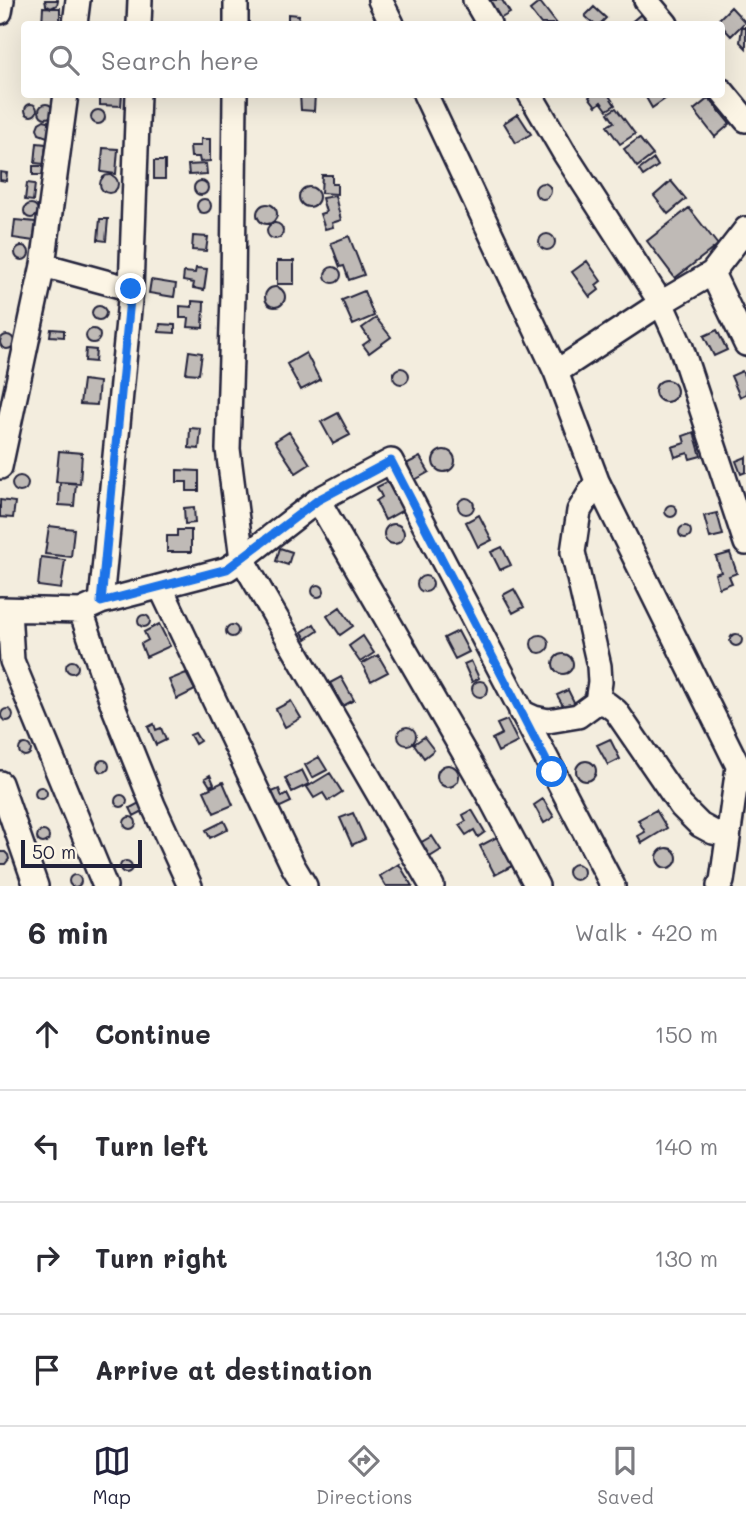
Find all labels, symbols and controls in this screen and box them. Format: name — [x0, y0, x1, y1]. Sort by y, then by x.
search box — [21, 21, 725, 98]
icon: search — [45, 41, 83, 79]
text: Search here — [101, 43, 259, 77]
route end — [115, 273, 146, 304]
route start — [536, 756, 567, 787]
scale bar — [21, 837, 142, 869]
text: 50 m — [32, 839, 76, 864]
text: 6 min — [28, 912, 108, 952]
text: Walk · 420 m — [575, 917, 718, 947]
icon: ahead — [28, 1015, 66, 1053]
text: Continue — [95, 1017, 211, 1051]
text: 150 m — [654, 1019, 718, 1049]
icon: left — [28, 1127, 66, 1165]
text: Turn left — [95, 1129, 208, 1163]
text: 140 m — [654, 1131, 718, 1161]
icon: right — [28, 1239, 66, 1277]
text: Turn right — [95, 1241, 228, 1275]
text: 130 m — [654, 1243, 718, 1273]
icon: arrive — [28, 1351, 66, 1389]
text: Arrive at destination — [95, 1353, 372, 1387]
tab: Map — [92, 1442, 131, 1509]
tab: Directions — [316, 1442, 412, 1509]
tab: Saved — [597, 1442, 654, 1509]

